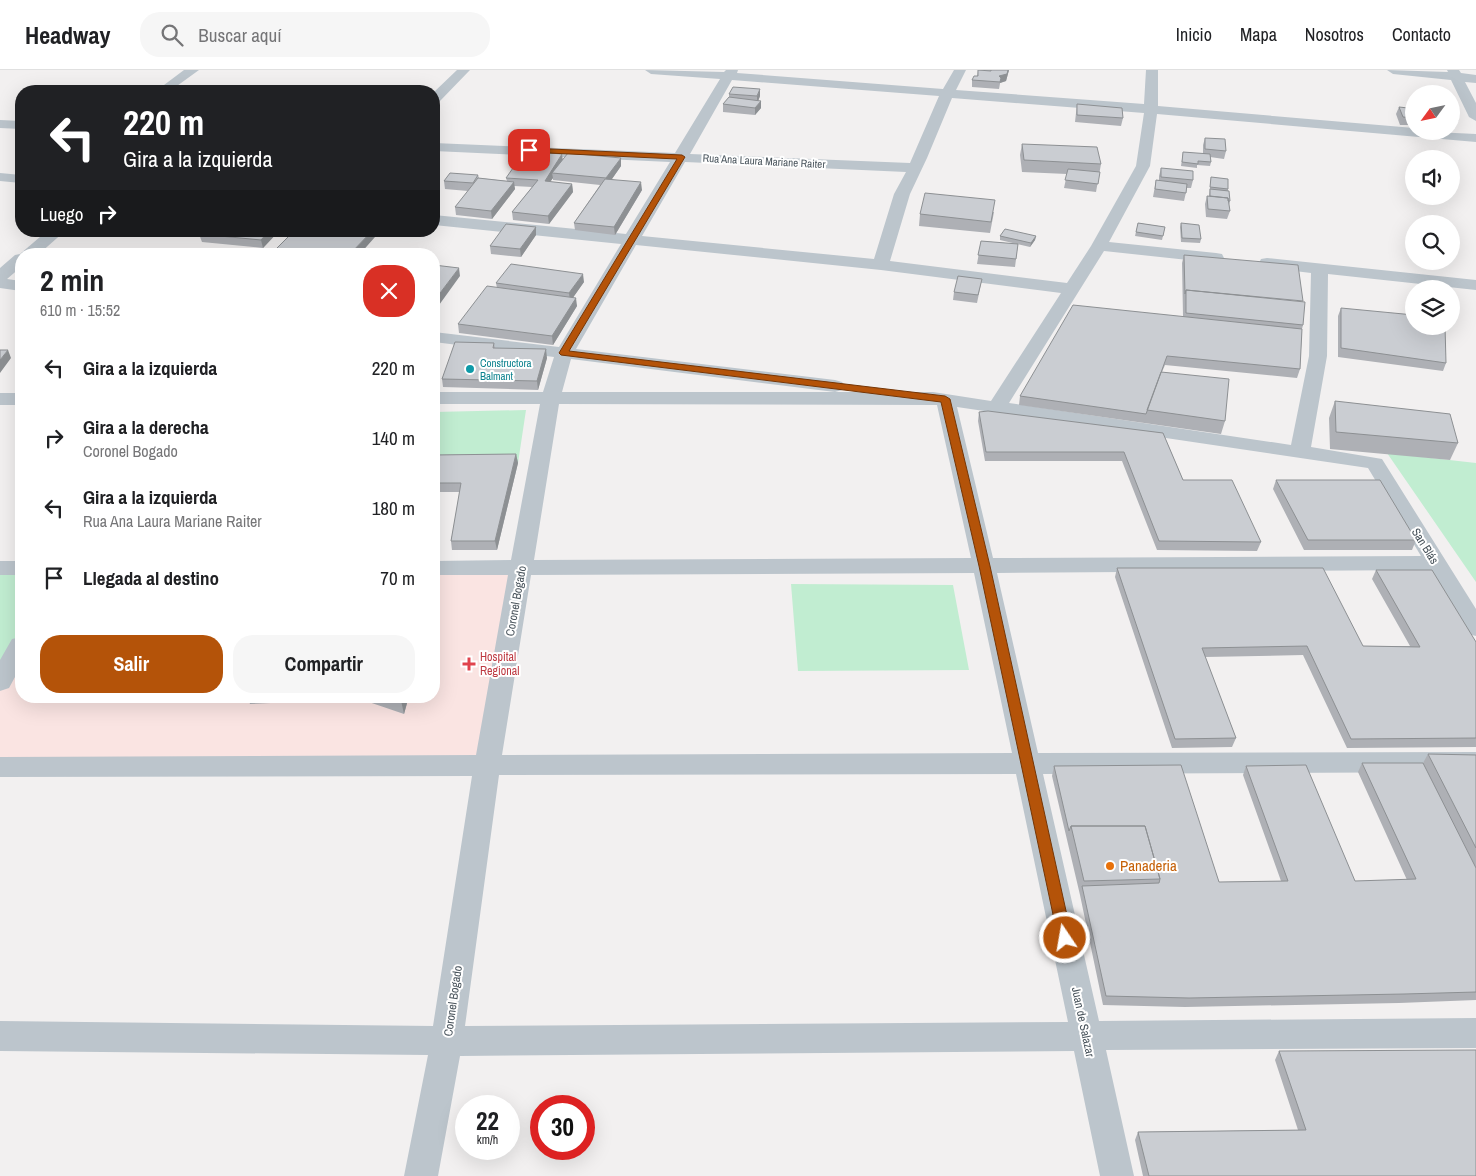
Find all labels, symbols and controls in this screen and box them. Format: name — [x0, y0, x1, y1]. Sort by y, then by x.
search box — [140, 12, 490, 57]
text: Headway — [25, 19, 110, 51]
icon: search — [158, 21, 186, 49]
text: Buscar aquí — [198, 22, 281, 48]
text: Inicio — [1176, 22, 1212, 47]
text: Mapa — [1240, 22, 1277, 47]
text: Nosotros — [1305, 22, 1364, 47]
text: Contacto — [1392, 22, 1451, 47]
north arrow — [1405, 85, 1460, 140]
map controls — [1405, 85, 1460, 335]
text: 220 m — [123, 99, 204, 146]
icon: left — [40, 105, 105, 170]
pin — [508, 129, 550, 171]
icon: arrive — [515, 136, 543, 164]
text: Gira a la izquierda — [123, 144, 272, 174]
button: sound — [1405, 150, 1460, 205]
street label: Rua Ana Laura Mariane Raiter — [702, 151, 826, 171]
icon: right — [93, 200, 121, 228]
text: Luego — [40, 201, 83, 227]
button: search — [1405, 215, 1460, 270]
text: 2 min — [40, 260, 104, 300]
button: close — [363, 265, 415, 317]
button: layers — [1405, 280, 1460, 335]
text: 610 m · 15:52 — [40, 299, 120, 321]
icon: left — [40, 354, 68, 382]
text: Gira a la izquierda — [83, 355, 217, 381]
text: 220 m — [372, 355, 415, 381]
place label: Constructora Balmant — [480, 356, 532, 383]
marker: Constructora Balmant — [464, 363, 476, 375]
text: Gira a la derecha — [83, 414, 209, 440]
icon: right — [40, 424, 68, 452]
text: 140 m — [372, 425, 415, 451]
text: Coronel Bogado — [83, 440, 178, 462]
text: Gira a la izquierda — [83, 484, 217, 510]
icon: left — [40, 494, 68, 522]
text: 180 m — [372, 495, 415, 521]
text: Rua Ana Laura Mariane Raiter — [83, 510, 262, 532]
street label: San Blás — [1408, 525, 1442, 567]
icon: arrive — [40, 564, 68, 592]
text: Llegada al destino — [83, 565, 219, 591]
text: 70 m — [380, 565, 415, 591]
street label: Coronel Bogado — [502, 565, 530, 637]
button: Salir — [40, 635, 223, 693]
button: Compartir — [233, 635, 415, 693]
place label: Hospital Regional — [480, 649, 519, 679]
marker: Hospital Regional — [462, 657, 476, 671]
place label: Panaderia — [1120, 855, 1177, 876]
marker: Panaderia — [1104, 860, 1116, 872]
position arrow — [1038, 911, 1090, 963]
street label: Coronel Bogado — [440, 965, 466, 1037]
street label: Juan de Salazar — [1068, 986, 1098, 1059]
speed limit sign: 30 — [530, 1095, 595, 1160]
text: 22 — [476, 1104, 499, 1138]
text: km/h — [477, 1132, 498, 1148]

